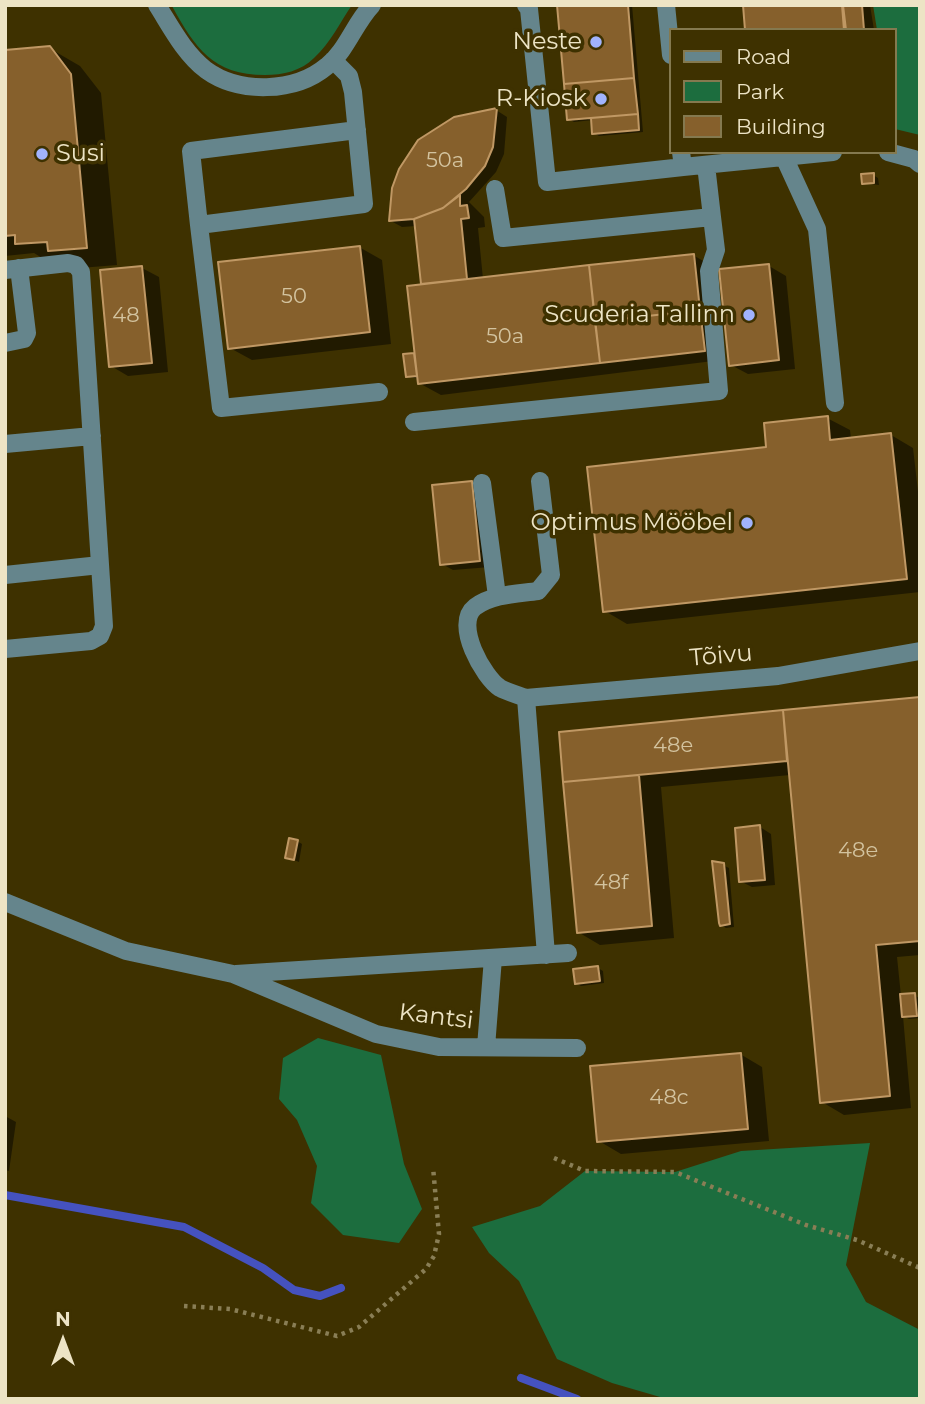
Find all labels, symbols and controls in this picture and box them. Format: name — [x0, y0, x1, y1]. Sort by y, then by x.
place label: Neste — [512, 28, 582, 56]
legend — [670, 28, 897, 154]
marker: Neste — [588, 34, 604, 50]
text: Road — [736, 44, 791, 69]
text: Park — [736, 79, 784, 104]
place label: R-Kiosk — [496, 85, 587, 113]
marker: R-Kiosk — [593, 91, 609, 107]
text: Building — [736, 114, 826, 139]
place label: Susi — [56, 140, 105, 168]
marker: Susi — [34, 146, 50, 162]
house number: 50a — [426, 148, 464, 174]
house number: 50 — [281, 284, 307, 310]
place label: Scuderia Tallinn — [544, 301, 735, 329]
house number: 48 — [112, 303, 140, 329]
marker: Scuderia Tallinn — [741, 307, 757, 323]
house number: 50a — [486, 324, 524, 350]
place label: Optimus Mööbel — [531, 509, 733, 537]
marker: Optimus Mööbel — [739, 515, 755, 531]
street label: Tõivu — [688, 639, 754, 673]
house number: 48e — [653, 733, 693, 759]
house number: 48e — [838, 838, 878, 864]
house number: 48f — [594, 870, 628, 896]
street label: Kantsi — [397, 998, 475, 1036]
house number: 48c — [649, 1085, 689, 1111]
north arrow — [28, 1306, 98, 1376]
text: N — [55, 1308, 71, 1331]

